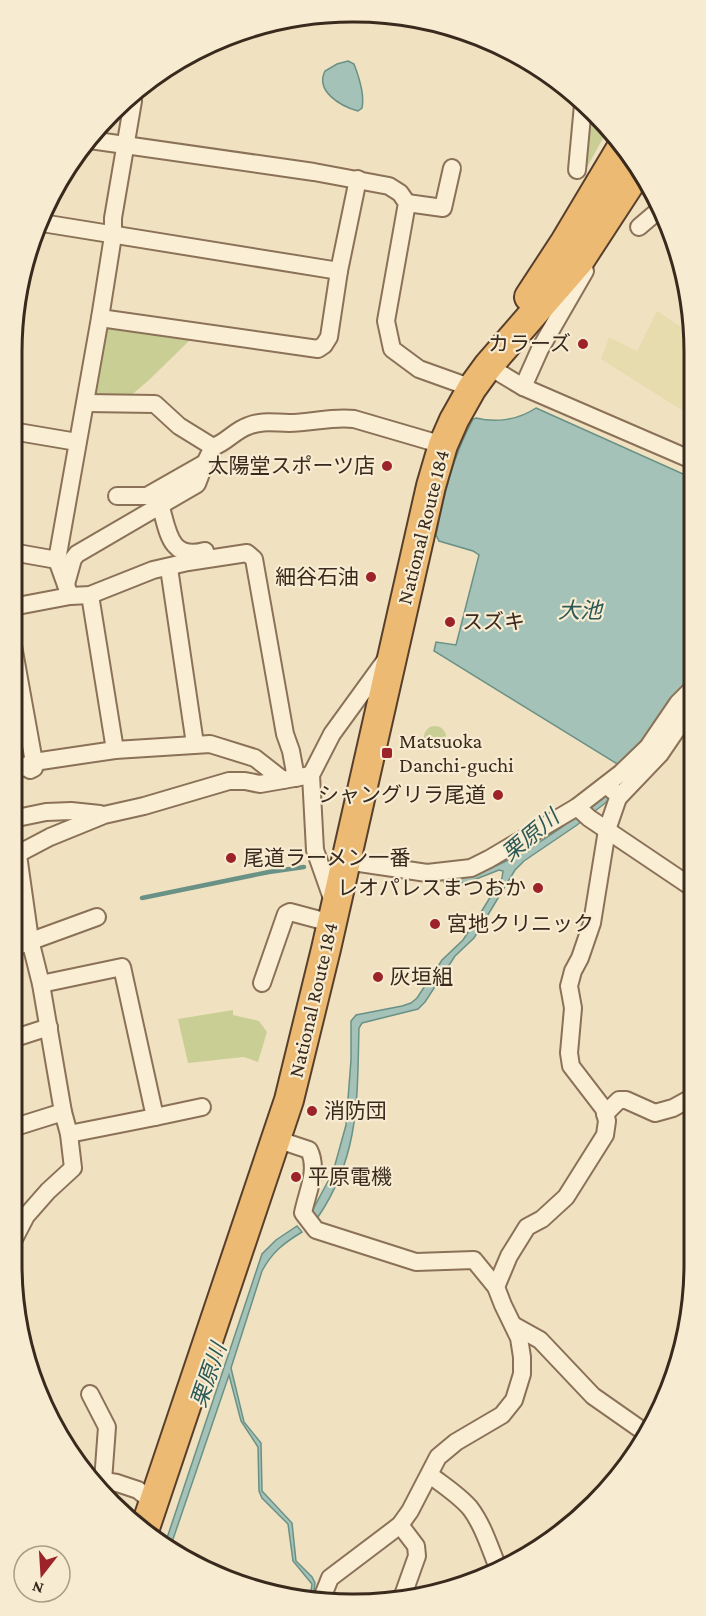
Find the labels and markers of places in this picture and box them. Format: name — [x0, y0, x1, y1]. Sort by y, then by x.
place label: カラーズ — [488, 332, 571, 356]
marker: カラーズ — [576, 337, 590, 351]
place label: 太陽堂スポーツ店 — [207, 454, 375, 478]
marker: 太陽堂スポーツ店 — [380, 459, 394, 473]
place label: 細谷石油 — [275, 565, 359, 589]
marker: 細谷石油 — [364, 570, 378, 584]
place label: スズキ — [462, 610, 525, 634]
marker: スズキ — [443, 615, 457, 629]
place label: Matsuoka Danchi-guchi — [399, 729, 514, 777]
marker: Matsuoka Danchi-guchi — [380, 746, 394, 760]
place label: シャングリラ尾道 — [318, 783, 486, 807]
marker: シャングリラ尾道 — [491, 788, 505, 802]
place label: 尾道ラーメン一番 — [243, 846, 410, 870]
marker: 尾道ラーメン一番 — [224, 851, 238, 865]
place label: レオパレスまつおか — [337, 876, 526, 900]
marker: レオパレスまつおか — [531, 881, 545, 895]
place label: 宮地クリニック — [447, 912, 594, 936]
marker: 宮地クリニック — [428, 917, 442, 931]
place label: 灰垣組 — [390, 965, 453, 989]
marker: 灰垣組 — [371, 970, 385, 984]
place label: 消防団 — [324, 1099, 387, 1123]
marker: 消防団 — [305, 1104, 319, 1118]
place label: 平原電機 — [308, 1165, 392, 1189]
marker: 平原電機 — [289, 1170, 303, 1184]

